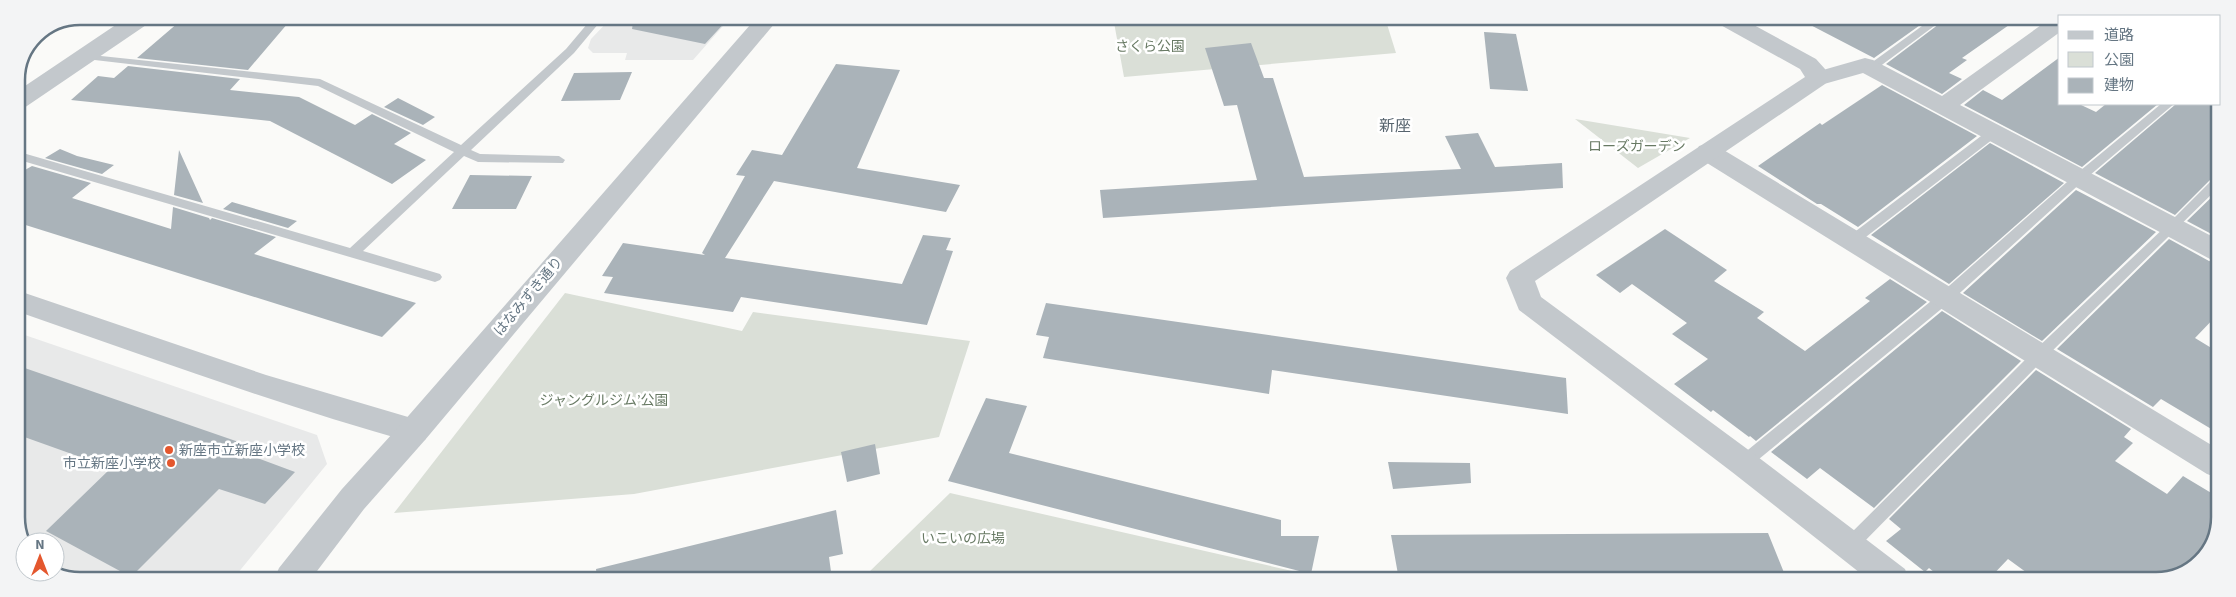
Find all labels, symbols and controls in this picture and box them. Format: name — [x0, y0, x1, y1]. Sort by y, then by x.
legend — [2058, 15, 2221, 105]
text: 道路 — [2104, 25, 2134, 46]
park label: さくら公園 — [1115, 37, 1185, 57]
text: 公園 — [2104, 50, 2134, 71]
text: 建物 — [2104, 75, 2134, 96]
district label: 新座 — [1379, 115, 1411, 137]
park label: ローズガーデン — [1588, 137, 1686, 157]
street label: はなみずき通り — [490, 253, 568, 341]
park label: ジャングルジム’公園 — [540, 391, 668, 411]
place label: 新座市立新座小学校 — [179, 441, 305, 461]
marker: 新座市立新座小学校 — [163, 444, 175, 456]
place label: 市立新座小学校 — [63, 454, 161, 474]
marker: 市立新座小学校 — [165, 457, 177, 469]
park label: いこいの広場 — [921, 529, 1005, 549]
north arrow — [15, 532, 65, 582]
text: N — [35, 535, 45, 555]

